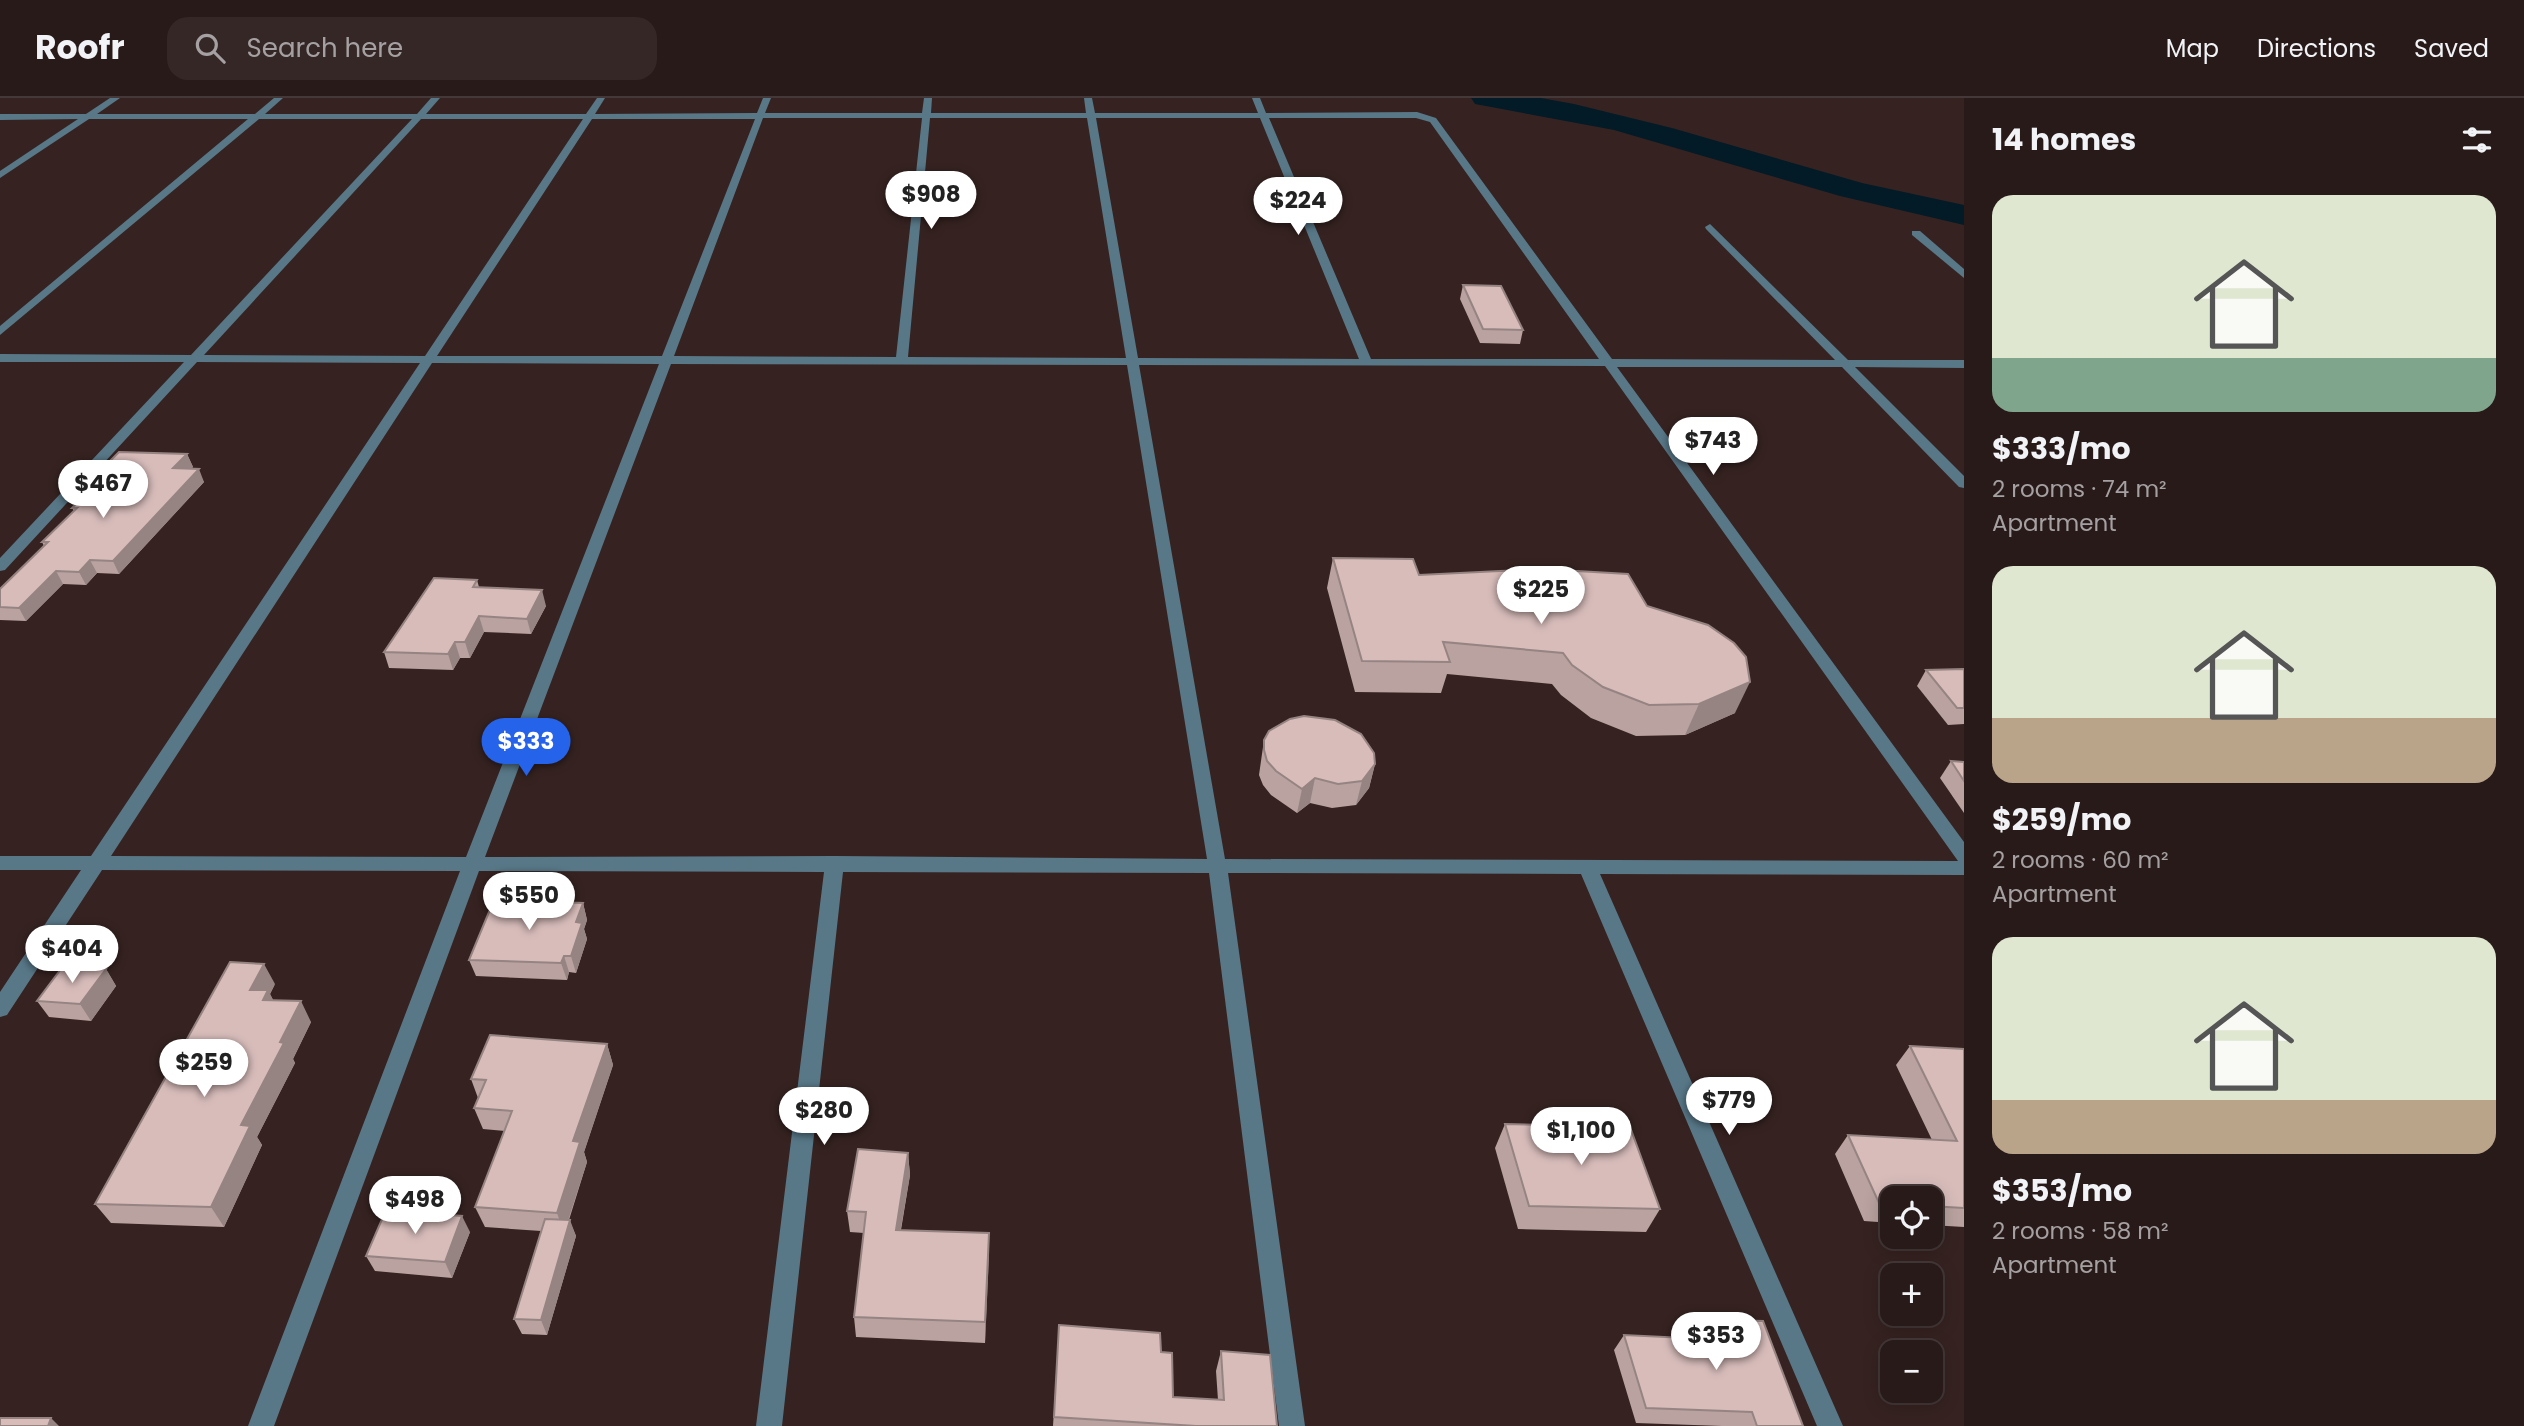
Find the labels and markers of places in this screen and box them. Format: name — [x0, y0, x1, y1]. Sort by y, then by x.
pin: $908 — [890, 172, 972, 231]
pin: $224 — [1257, 178, 1339, 237]
pin: $743 — [1672, 418, 1754, 477]
pin: $467 — [62, 460, 144, 520]
pin: $225 — [1500, 566, 1582, 626]
pin: $333 — [485, 718, 567, 778]
pin: $550 — [488, 872, 570, 932]
pin: $404 — [31, 926, 113, 985]
pin: $259 — [163, 1040, 245, 1099]
pin: $779 — [1688, 1077, 1770, 1137]
pin: $280 — [783, 1088, 865, 1147]
pin: $1,100 — [1524, 1108, 1638, 1167]
pin: $498 — [374, 1176, 456, 1236]
pin: $353 — [1675, 1312, 1757, 1372]

